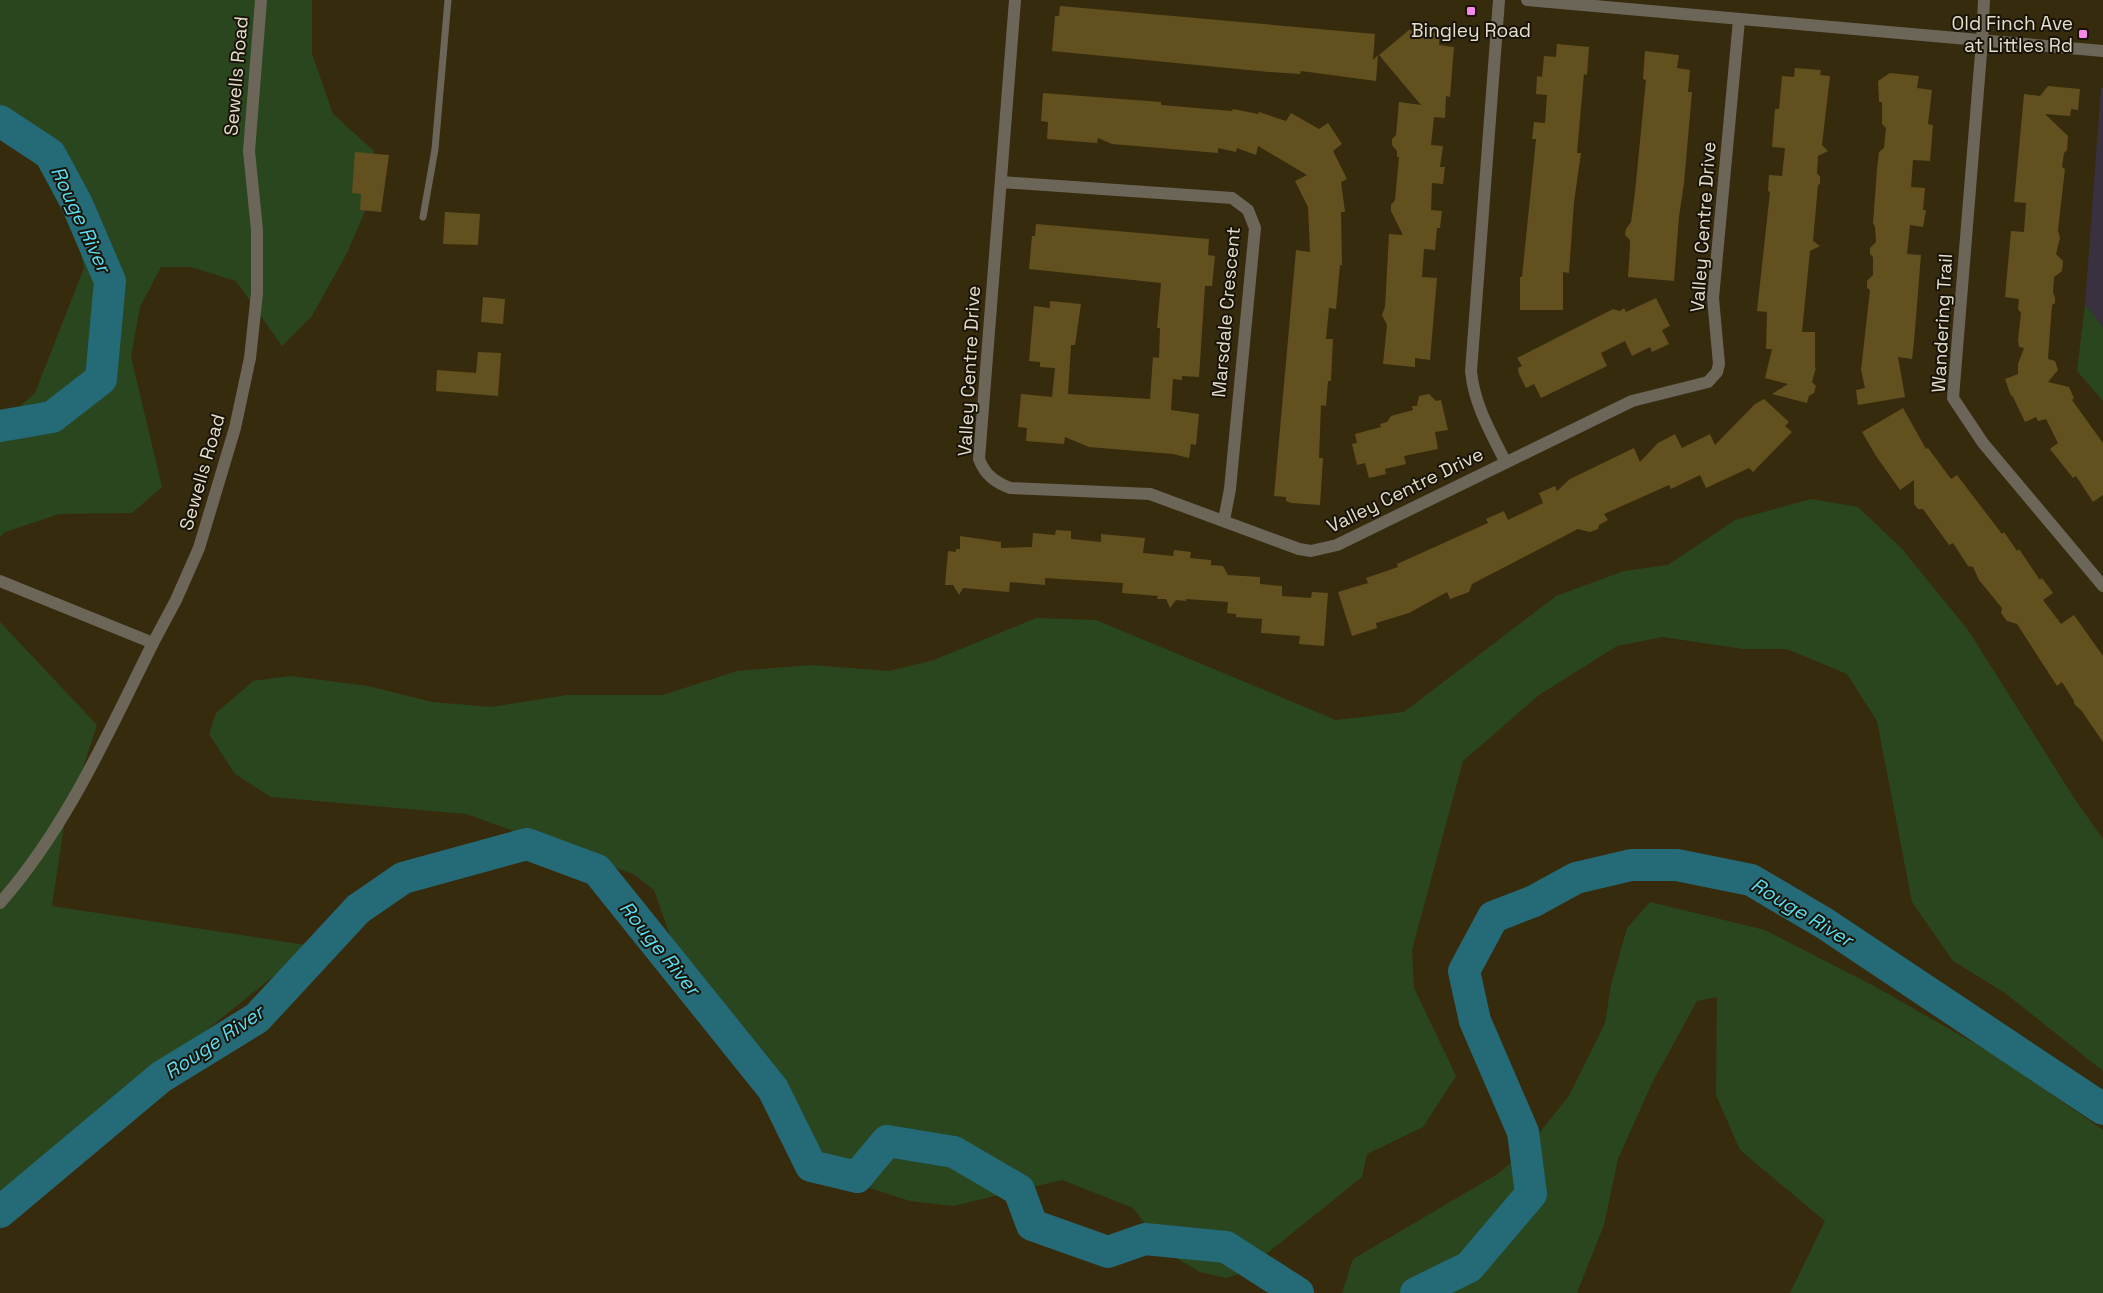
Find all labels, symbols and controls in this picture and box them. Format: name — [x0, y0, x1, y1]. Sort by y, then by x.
marker: Bingley Road — [1465, 5, 1477, 17]
place label: Old Finch Ave at Littles Rd — [1952, 11, 2073, 58]
street label: Sewells Road — [218, 15, 254, 137]
place label: Bingley Road — [1411, 18, 1531, 43]
marker: Old Finch Ave at Littles Rd — [2077, 28, 2089, 40]
street label: Valley Centre Drive — [1685, 141, 1721, 313]
water label: Rouge River — [45, 162, 118, 279]
street label: Marsdale Crescent — [1206, 226, 1246, 398]
street label: Wandering Trail — [1926, 253, 1958, 393]
street label: Valley Centre Drive — [952, 285, 986, 457]
street label: Sewells Road — [173, 411, 231, 533]
street label: Valley Centre Drive — [1323, 441, 1487, 539]
water label: Rouge River — [1746, 871, 1860, 954]
water label: Rouge River — [614, 895, 708, 1003]
water label: Rouge River — [159, 998, 271, 1085]

